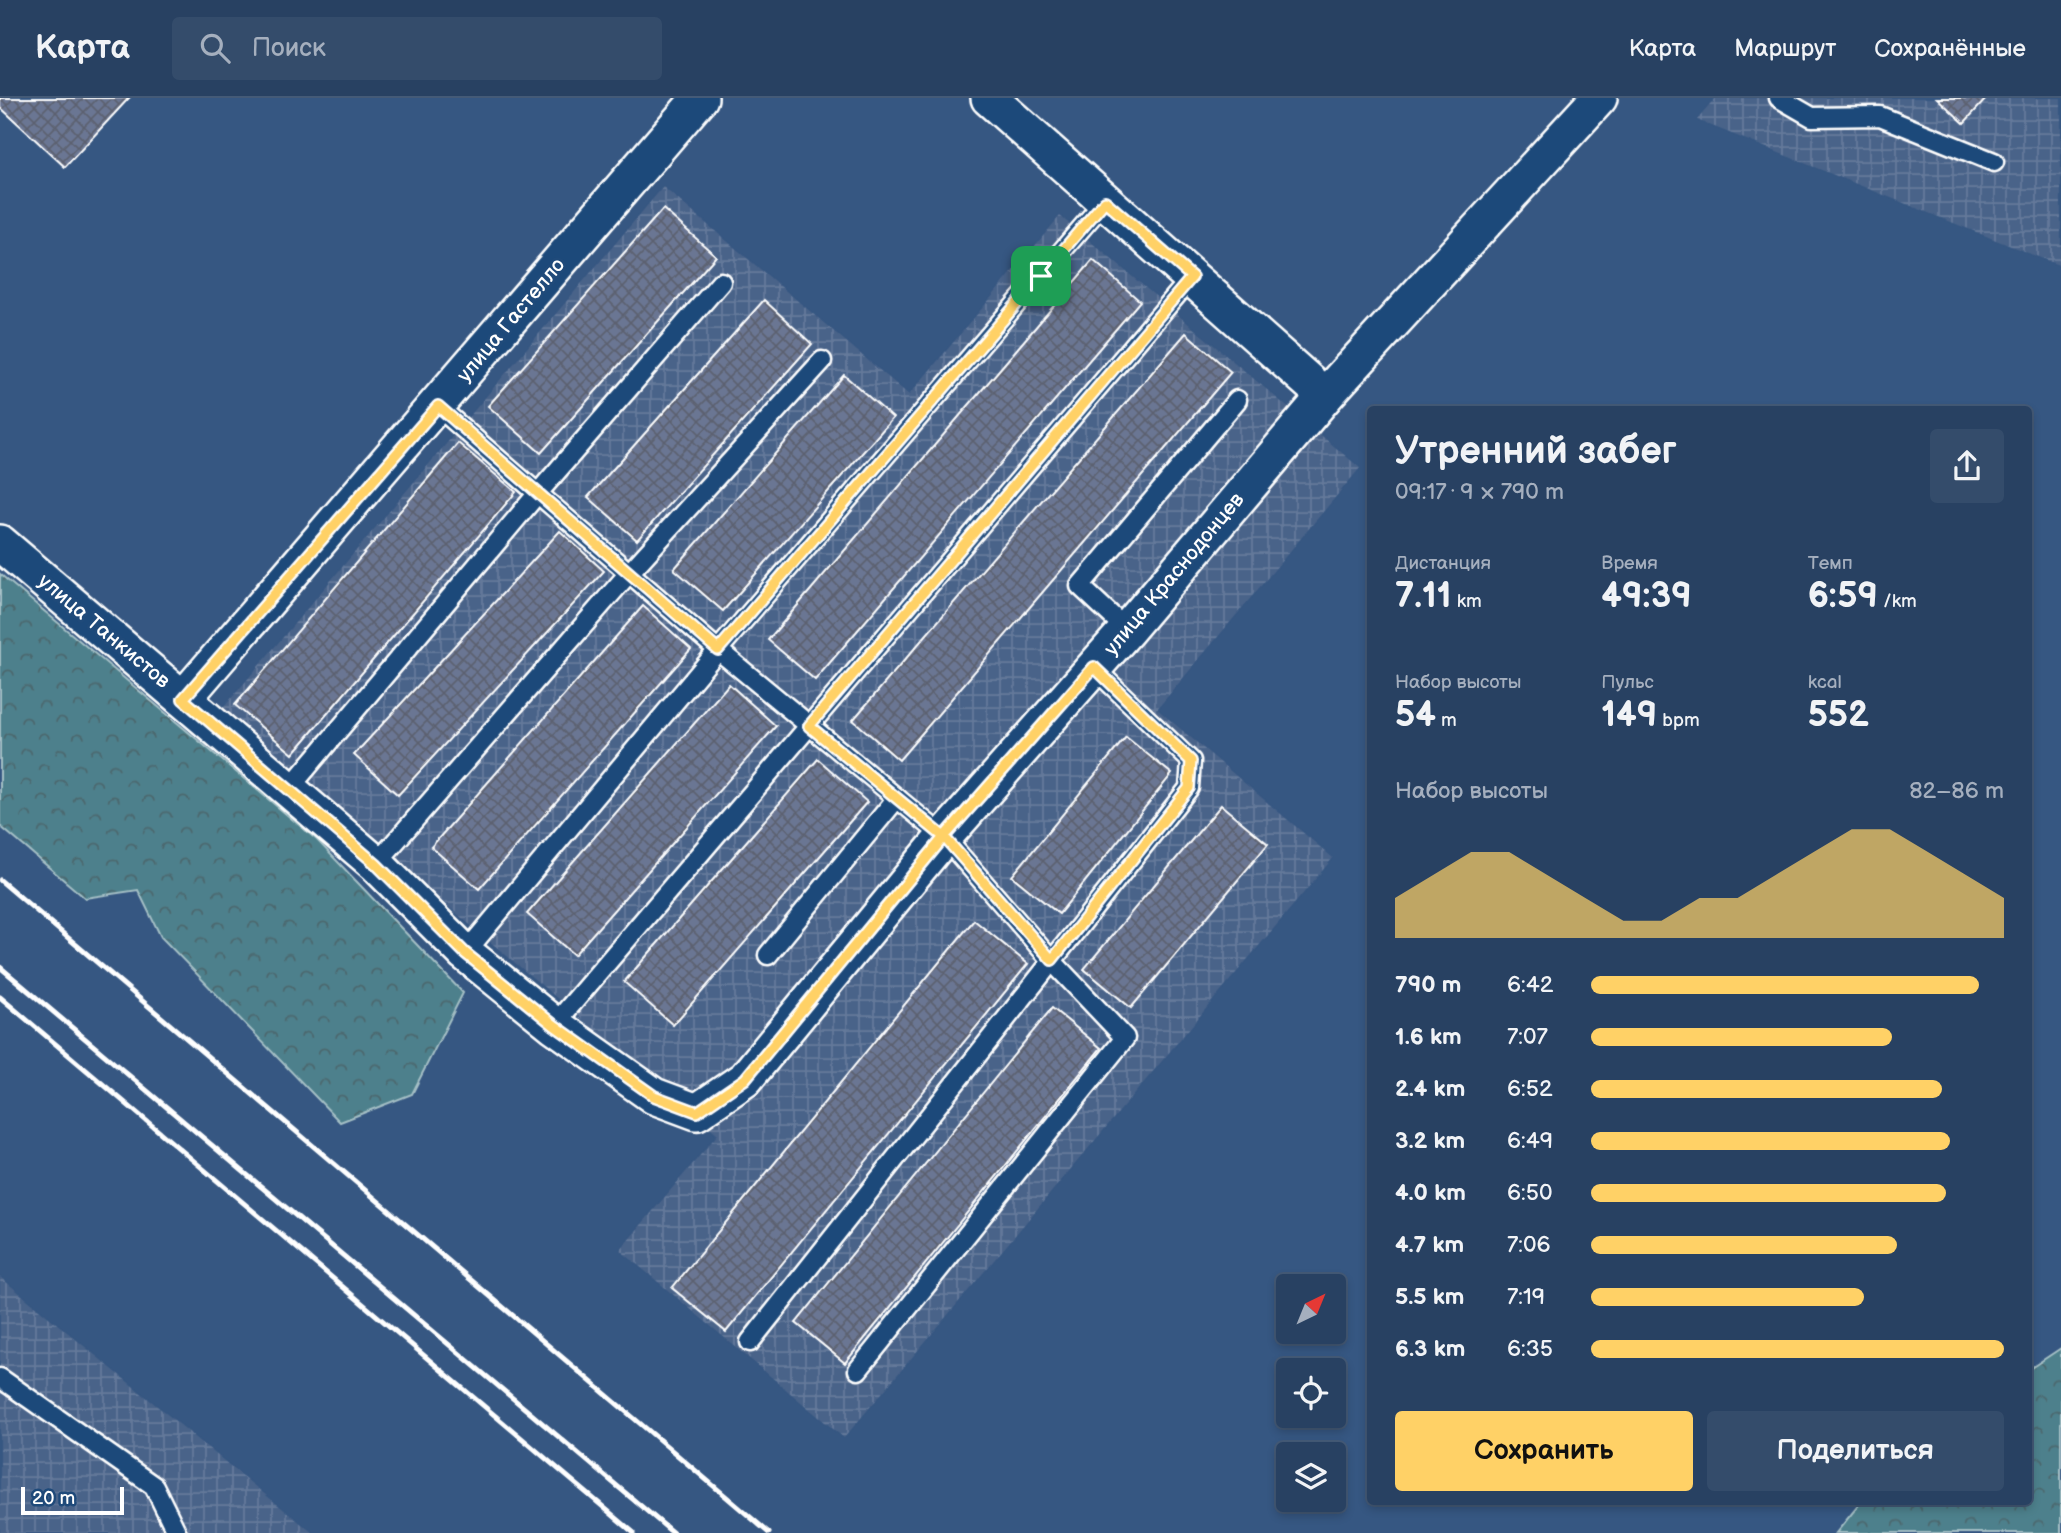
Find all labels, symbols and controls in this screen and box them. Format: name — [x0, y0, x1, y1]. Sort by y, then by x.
search box — [172, 17, 662, 80]
text: Карта — [35, 28, 130, 68]
icon: search — [196, 29, 234, 67]
text: Поиск — [252, 33, 326, 64]
text: Карта — [1629, 34, 1696, 63]
text: Маршрут — [1734, 34, 1836, 63]
text: Сохранённые — [1874, 34, 2026, 63]
pin — [1011, 246, 1071, 306]
street label: улица Гастелло — [452, 253, 570, 387]
icon: arrive — [1022, 257, 1060, 295]
text: Утренний забег — [1395, 429, 1677, 474]
button: share — [1930, 429, 2004, 503]
text: 09:17 · 9 × 790 m — [1395, 478, 1564, 506]
street label: улица Краснодонцев — [1099, 488, 1249, 660]
text: Дистанция — [1395, 552, 1491, 575]
text: Время — [1601, 552, 1658, 575]
text: Темп — [1808, 552, 1853, 575]
street label: улица Танкистов — [33, 568, 175, 694]
text: 7.11 — [1395, 575, 1452, 618]
text: 49:39 — [1601, 575, 1692, 618]
text: 6:59 — [1808, 575, 1878, 618]
text: km — [1452, 590, 1482, 613]
text: /km — [1878, 590, 1917, 613]
text: Набор высоты — [1395, 671, 1521, 694]
text: Пульс — [1601, 671, 1654, 694]
text: kcal — [1808, 671, 1842, 694]
text: 54 — [1395, 694, 1436, 737]
text: 149 — [1601, 694, 1657, 737]
text: 552 — [1808, 694, 1869, 737]
text: m — [1436, 709, 1457, 732]
text: bpm — [1657, 709, 1700, 732]
text: Набор высоты — [1395, 777, 1548, 805]
text: 82–86 m — [1909, 777, 2004, 805]
text: 790 m — [1395, 971, 1461, 999]
text: 6:42 — [1507, 971, 1553, 999]
text: 1.6 km — [1395, 1023, 1462, 1051]
text: 7:07 — [1507, 1023, 1548, 1051]
text: 2.4 km — [1395, 1075, 1465, 1103]
text: 6:52 — [1507, 1075, 1552, 1103]
text: 3.2 km — [1395, 1127, 1465, 1155]
text: 6:49 — [1507, 1127, 1553, 1155]
text: 4.0 km — [1395, 1179, 1466, 1207]
text: 6:50 — [1507, 1179, 1552, 1207]
text: 4.7 km — [1395, 1231, 1464, 1259]
text: 7:06 — [1507, 1231, 1551, 1259]
north arrow — [1276, 1274, 1346, 1344]
map controls — [1276, 1274, 1346, 1512]
text: 5.5 km — [1395, 1283, 1464, 1311]
text: 7:19 — [1507, 1283, 1545, 1311]
text: 6.3 km — [1395, 1335, 1465, 1363]
text: 6:35 — [1507, 1335, 1553, 1363]
button: locate — [1276, 1358, 1346, 1428]
button: Сохранить — [1395, 1411, 1693, 1491]
button: Поделиться — [1707, 1411, 2004, 1491]
button: layers — [1276, 1442, 1346, 1512]
scale bar — [21, 1484, 124, 1516]
text: 20 m — [32, 1487, 75, 1510]

